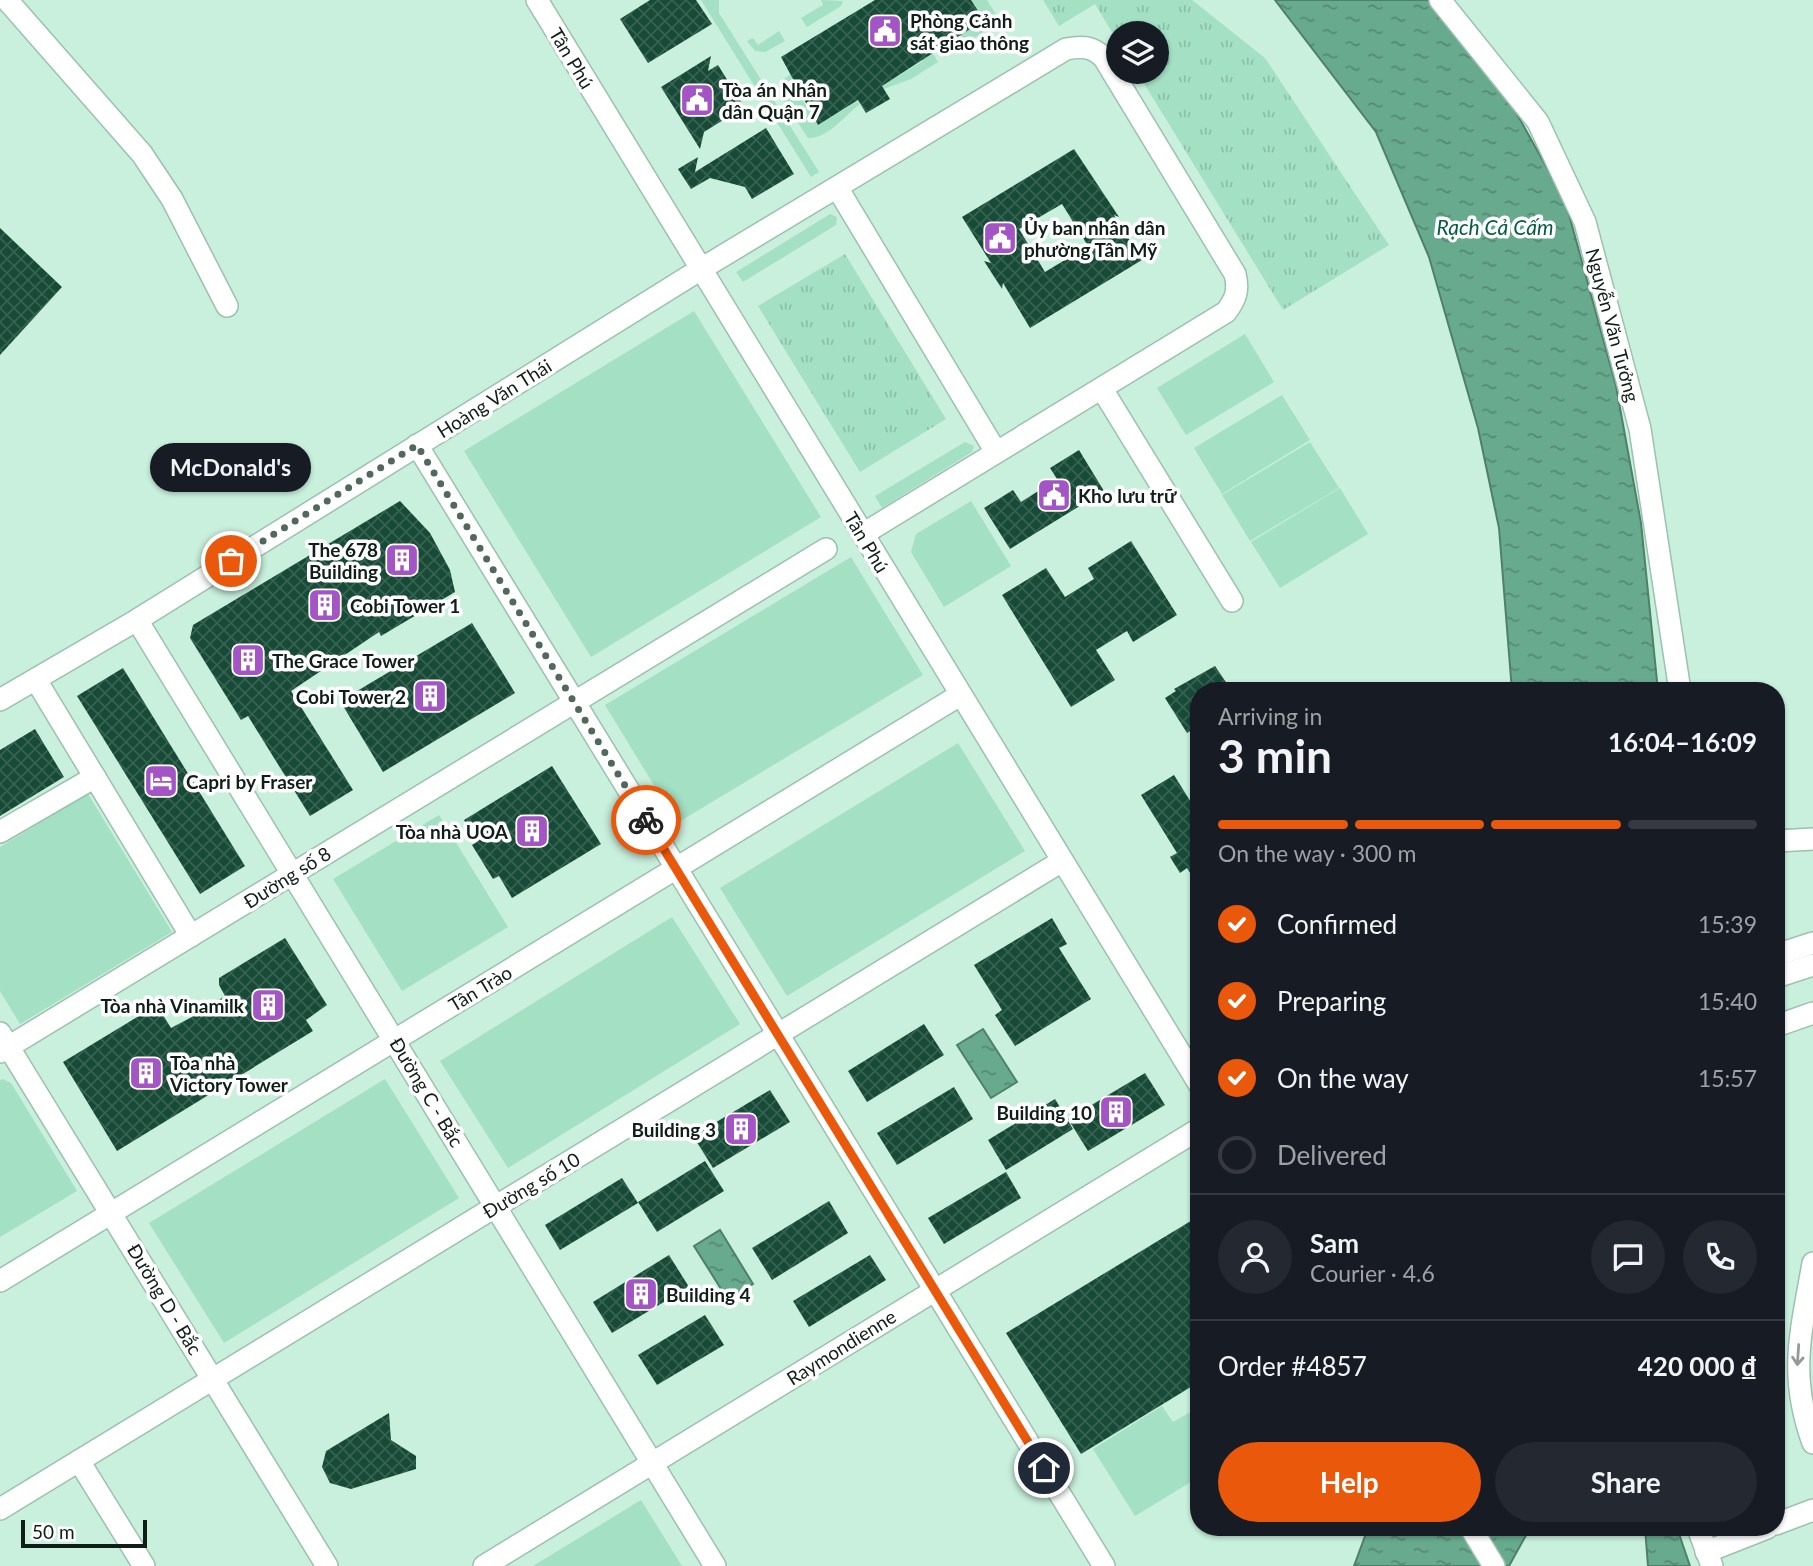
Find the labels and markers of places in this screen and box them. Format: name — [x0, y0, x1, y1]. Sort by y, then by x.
place label: Phòng Cảnh sát giao thông — [910, 9, 1029, 54]
public building icon: Phòng Cảnh sát giao thông — [866, 12, 904, 50]
place label: Tòa án Nhân dân Quận 7 — [722, 78, 827, 123]
public building icon: Tòa án Nhân dân Quận 7 — [678, 81, 716, 119]
place label: Ủy ban nhân dân phường Tân Mỹ — [1024, 216, 1165, 261]
public building icon: Ủy ban nhân dân phường Tân Mỹ — [981, 219, 1019, 257]
callout: McDonald's — [150, 442, 312, 491]
public building icon: Kho lưu trữ — [1035, 476, 1073, 514]
place label: Kho lưu trữ — [1078, 484, 1177, 507]
pin — [201, 531, 261, 591]
place label: The 678 Building — [308, 538, 378, 583]
building icon: The 678 Building — [383, 541, 421, 579]
building icon: Cobi Tower 1 — [306, 586, 344, 624]
place label: Cobi Tower 1 — [350, 594, 460, 617]
building icon: The Grace Tower — [229, 641, 267, 679]
place label: The Grace Tower — [272, 649, 415, 672]
building icon: Cobi Tower 2 — [411, 677, 449, 715]
place label: Cobi Tower 2 — [296, 685, 406, 708]
hotel icon: Capri by Fraser — [142, 762, 180, 800]
place label: Capri by Fraser — [186, 770, 313, 793]
building icon: Tòa nhà UOA — [513, 812, 551, 850]
place label: Tòa nhà UOA — [396, 820, 509, 843]
building icon: Tòa nhà Vinamilk — [249, 986, 287, 1024]
place label: Tòa nhà Vinamilk — [101, 994, 245, 1017]
place label: Tòa nhà Victory Tower — [169, 1051, 289, 1096]
building icon: Tòa nhà Victory Tower — [127, 1054, 165, 1092]
building icon: Building 10 — [1097, 1093, 1135, 1131]
place label: Building 10 — [996, 1101, 1092, 1124]
building icon: Building 3 — [722, 1110, 760, 1148]
place label: Building 3 — [631, 1118, 716, 1141]
building icon: Building 4 — [622, 1275, 660, 1313]
place label: Building 4 — [666, 1283, 751, 1306]
pin — [1014, 1438, 1074, 1498]

